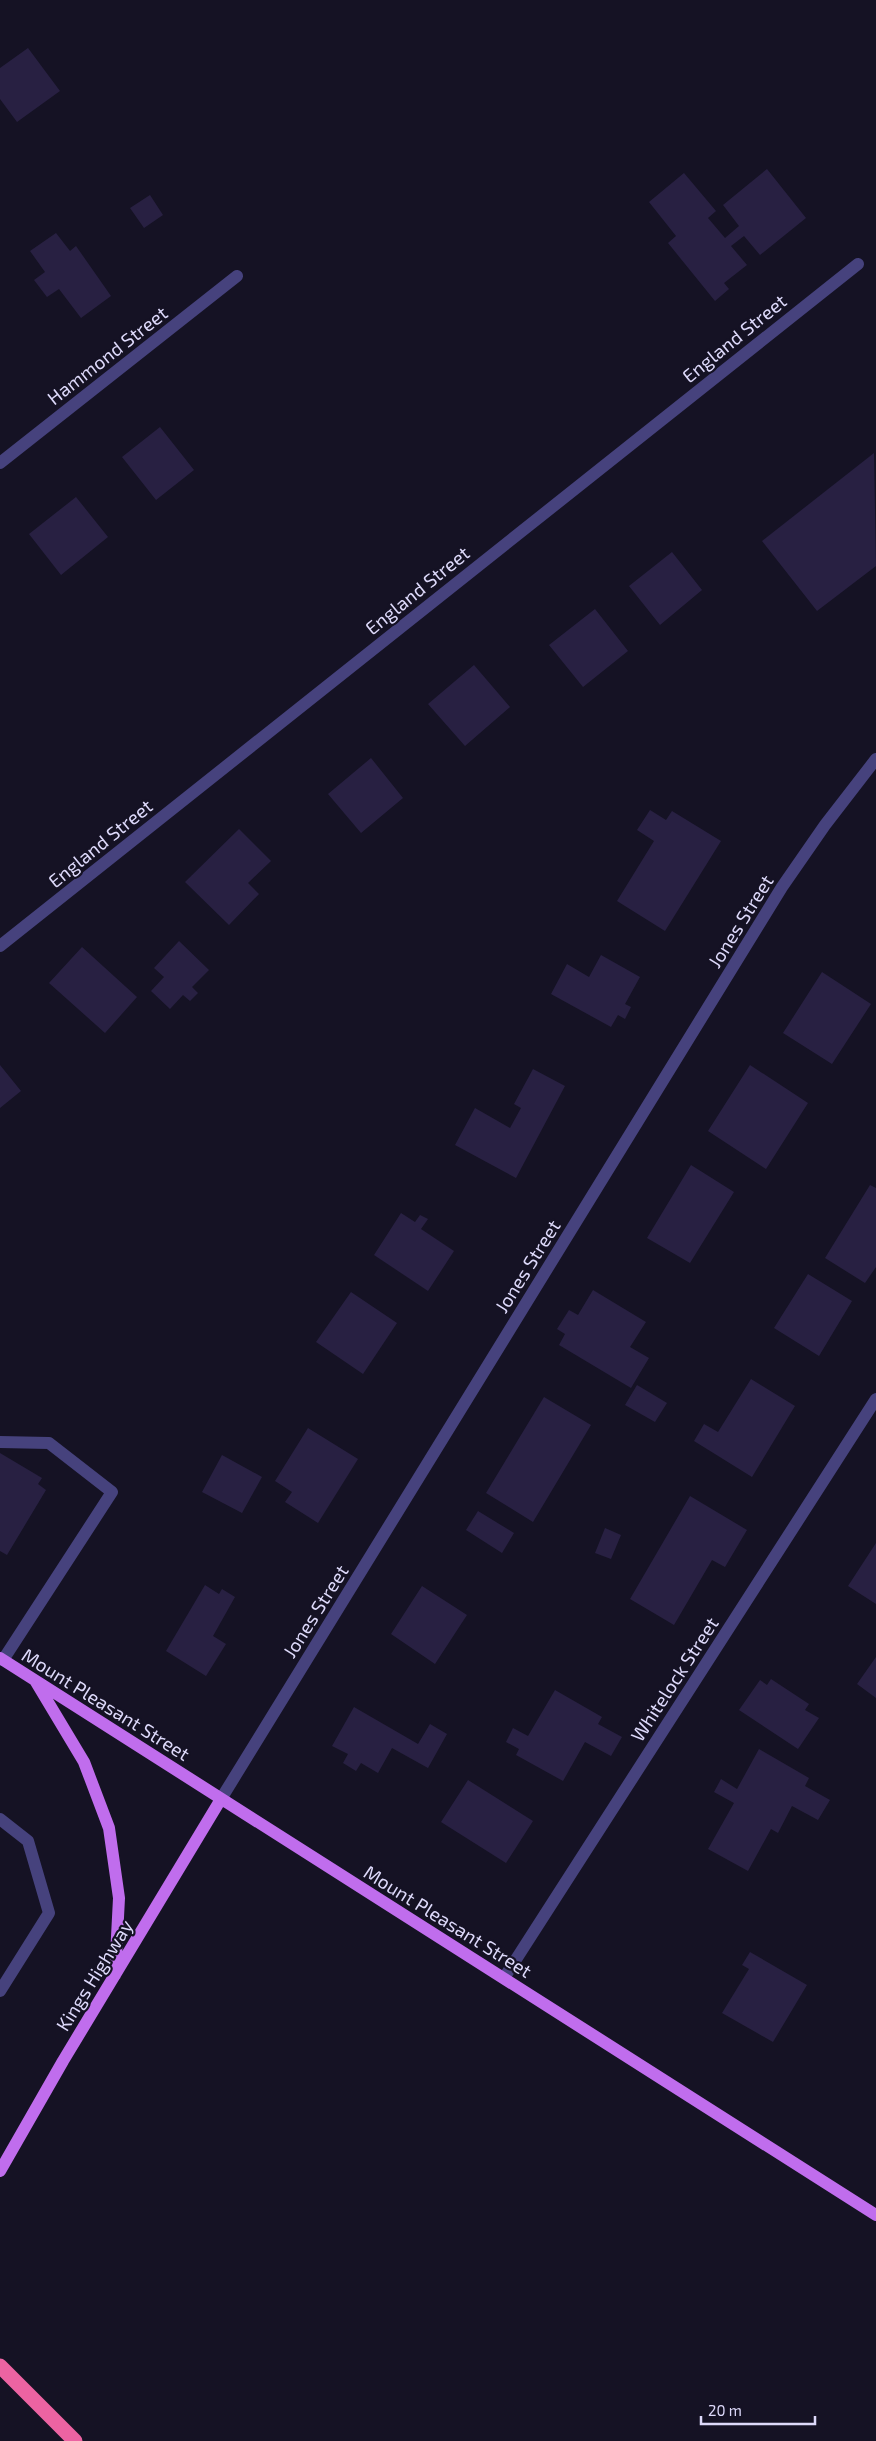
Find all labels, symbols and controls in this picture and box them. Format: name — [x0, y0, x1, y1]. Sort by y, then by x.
street label: England Street — [677, 289, 791, 387]
street label: Hammond Street — [42, 301, 172, 409]
street label: England Street — [360, 541, 474, 639]
street label: England Street — [43, 794, 157, 892]
street label: Jones Street — [702, 870, 778, 972]
street label: Jones Street — [489, 1215, 565, 1317]
street label: Jones Street — [277, 1560, 353, 1662]
street label: Whitelock Street — [625, 1613, 723, 1745]
street label: Mount Pleasant Street — [18, 1643, 194, 1765]
street label: Mount Pleasant Street — [360, 1860, 536, 1982]
street label: Kings Highway — [51, 1915, 137, 2035]
scale bar — [701, 2394, 815, 2426]
text: 20 m — [708, 2401, 742, 2419]

